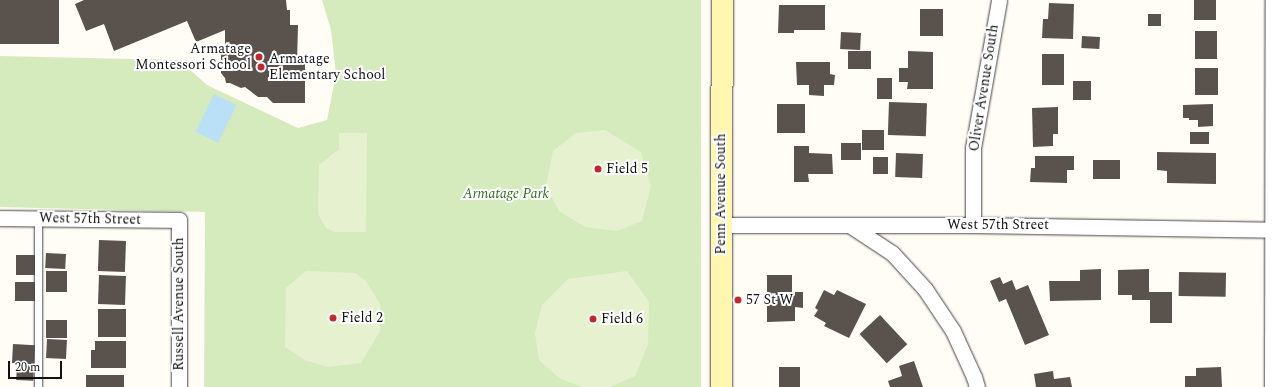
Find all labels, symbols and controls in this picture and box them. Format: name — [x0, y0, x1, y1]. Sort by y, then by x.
street label: Oliver Avenue South — [966, 23, 1002, 153]
place label: Armatage Montessori School — [135, 41, 251, 74]
place label: Armatage Elementary School — [269, 51, 385, 84]
marker: Armatage Montessori School — [254, 52, 264, 62]
marker: Armatage Elementary School — [256, 62, 266, 72]
street label: Penn Avenue South — [713, 133, 729, 255]
place label: Field 5 — [606, 161, 648, 177]
marker: Field 5 — [593, 164, 603, 174]
park label: Armatage Park — [463, 186, 549, 202]
street label: West 57th Street — [39, 210, 141, 228]
street label: West 57th Street — [947, 217, 1049, 233]
street label: Russell Avenue South — [171, 237, 187, 371]
place label: 57 St W — [746, 292, 793, 308]
marker: 57 St W — [733, 295, 743, 305]
place label: Field 2 — [341, 310, 383, 326]
place label: Field 6 — [601, 311, 643, 327]
marker: Field 2 — [328, 313, 338, 323]
marker: Field 6 — [588, 314, 598, 324]
scale bar — [10, 353, 64, 379]
text: 20 m — [15, 358, 40, 377]

